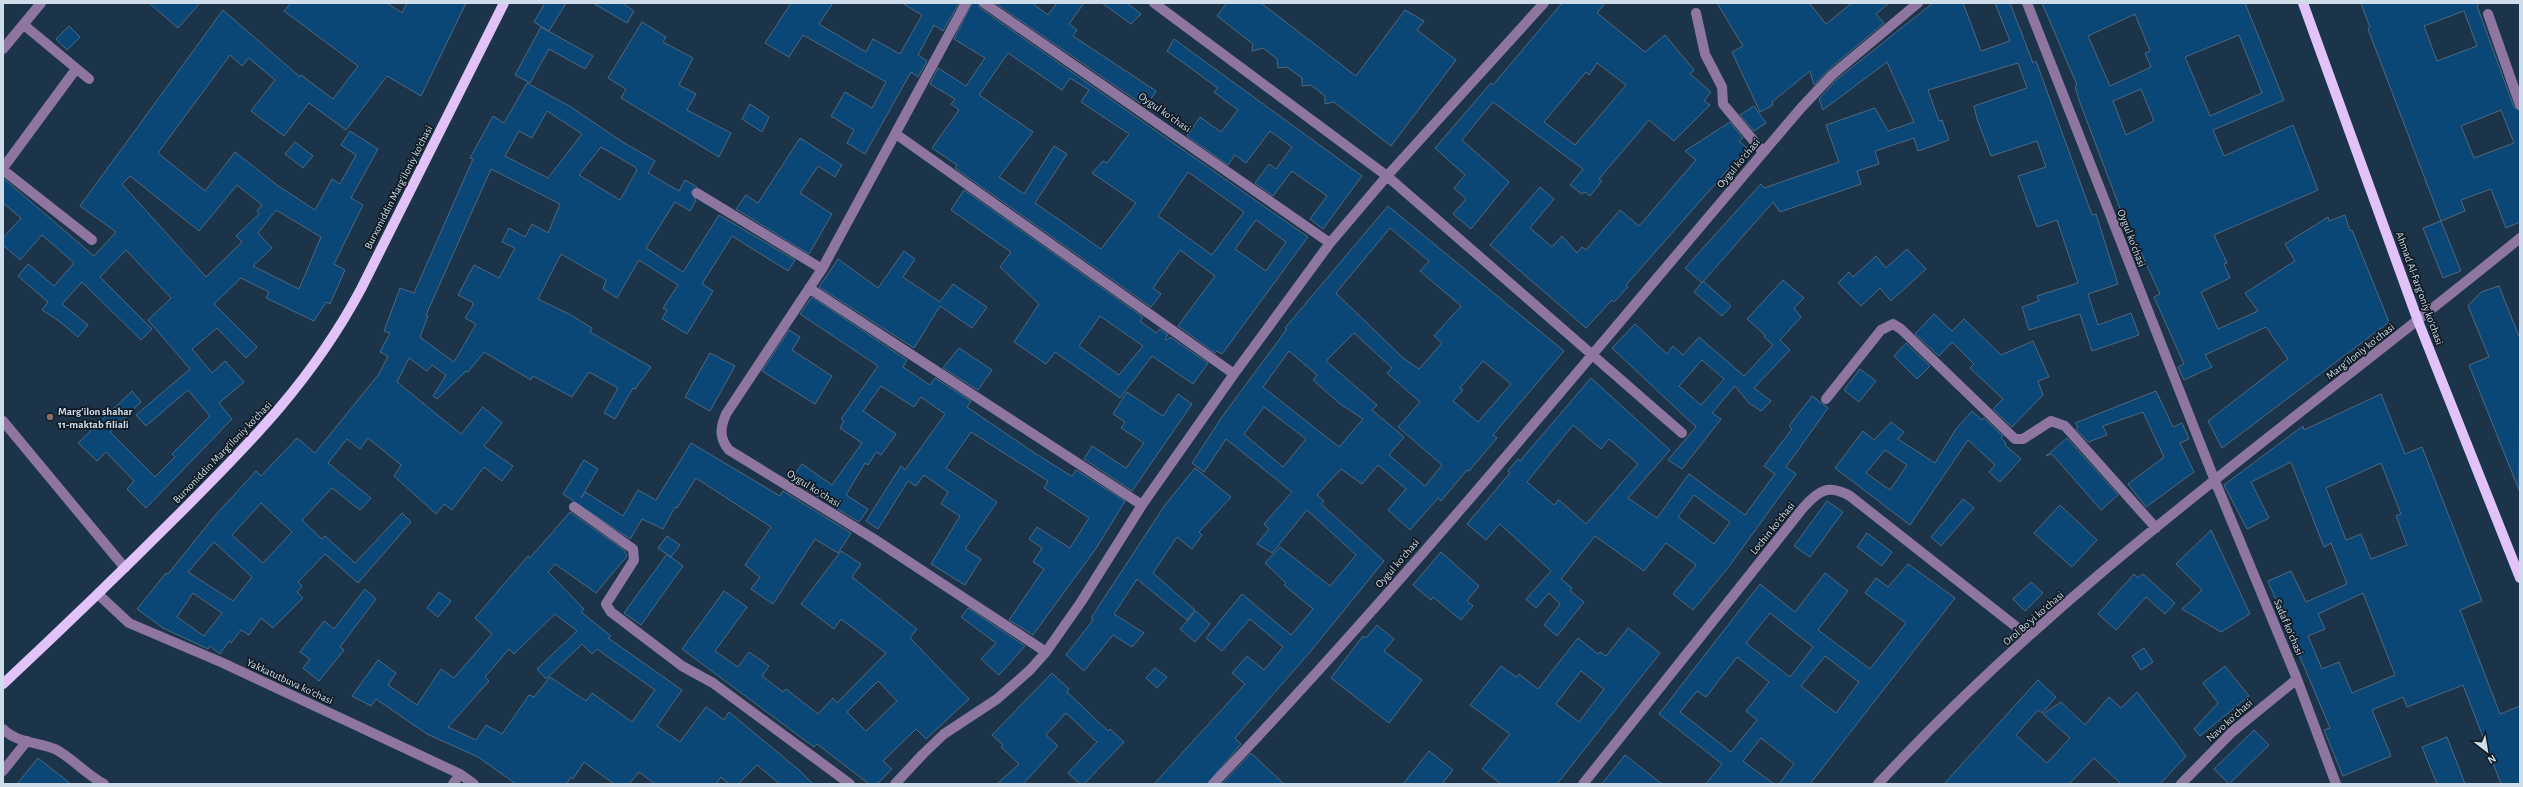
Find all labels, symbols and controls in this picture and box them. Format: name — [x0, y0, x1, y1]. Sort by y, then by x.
street label: Oygul koʻchasi — [1137, 90, 1193, 134]
street label: Burxoniddin Marg’iloniy ko’chasi — [362, 124, 434, 251]
street label: Oygul koʻchasi — [1715, 136, 1762, 190]
street label: Oygul koʻchasi — [2116, 208, 2148, 269]
street label: Ahmad Al-Fargʻoniy koʻchasi — [2394, 230, 2445, 346]
street label: Margʻiloniy koʻchasi — [2324, 321, 2397, 381]
street label: Burxoniddin Marg’iloniy ko’chasi — [171, 399, 274, 506]
place label: Marg'ilon shahar 11-maktab filiali — [58, 406, 133, 430]
marker: Marg'ilon shahar 11-maktab filiali — [45, 412, 55, 422]
street label: Oygul koʻchasi — [785, 468, 842, 509]
street label: Lochin koʻchasi — [1748, 500, 1797, 557]
street label: Oygul koʻchasi — [1373, 537, 1421, 590]
street label: Orol Boʻyi koʻchasi — [2001, 589, 2066, 648]
street label: Sadaf koʻchasi — [2272, 598, 2305, 657]
street label: Yakkatutbuva koʻchasi — [245, 657, 335, 706]
street label: Navo koʻchasi — [2204, 697, 2254, 744]
north arrow — [2467, 731, 2507, 771]
text: N — [2486, 752, 2498, 766]

